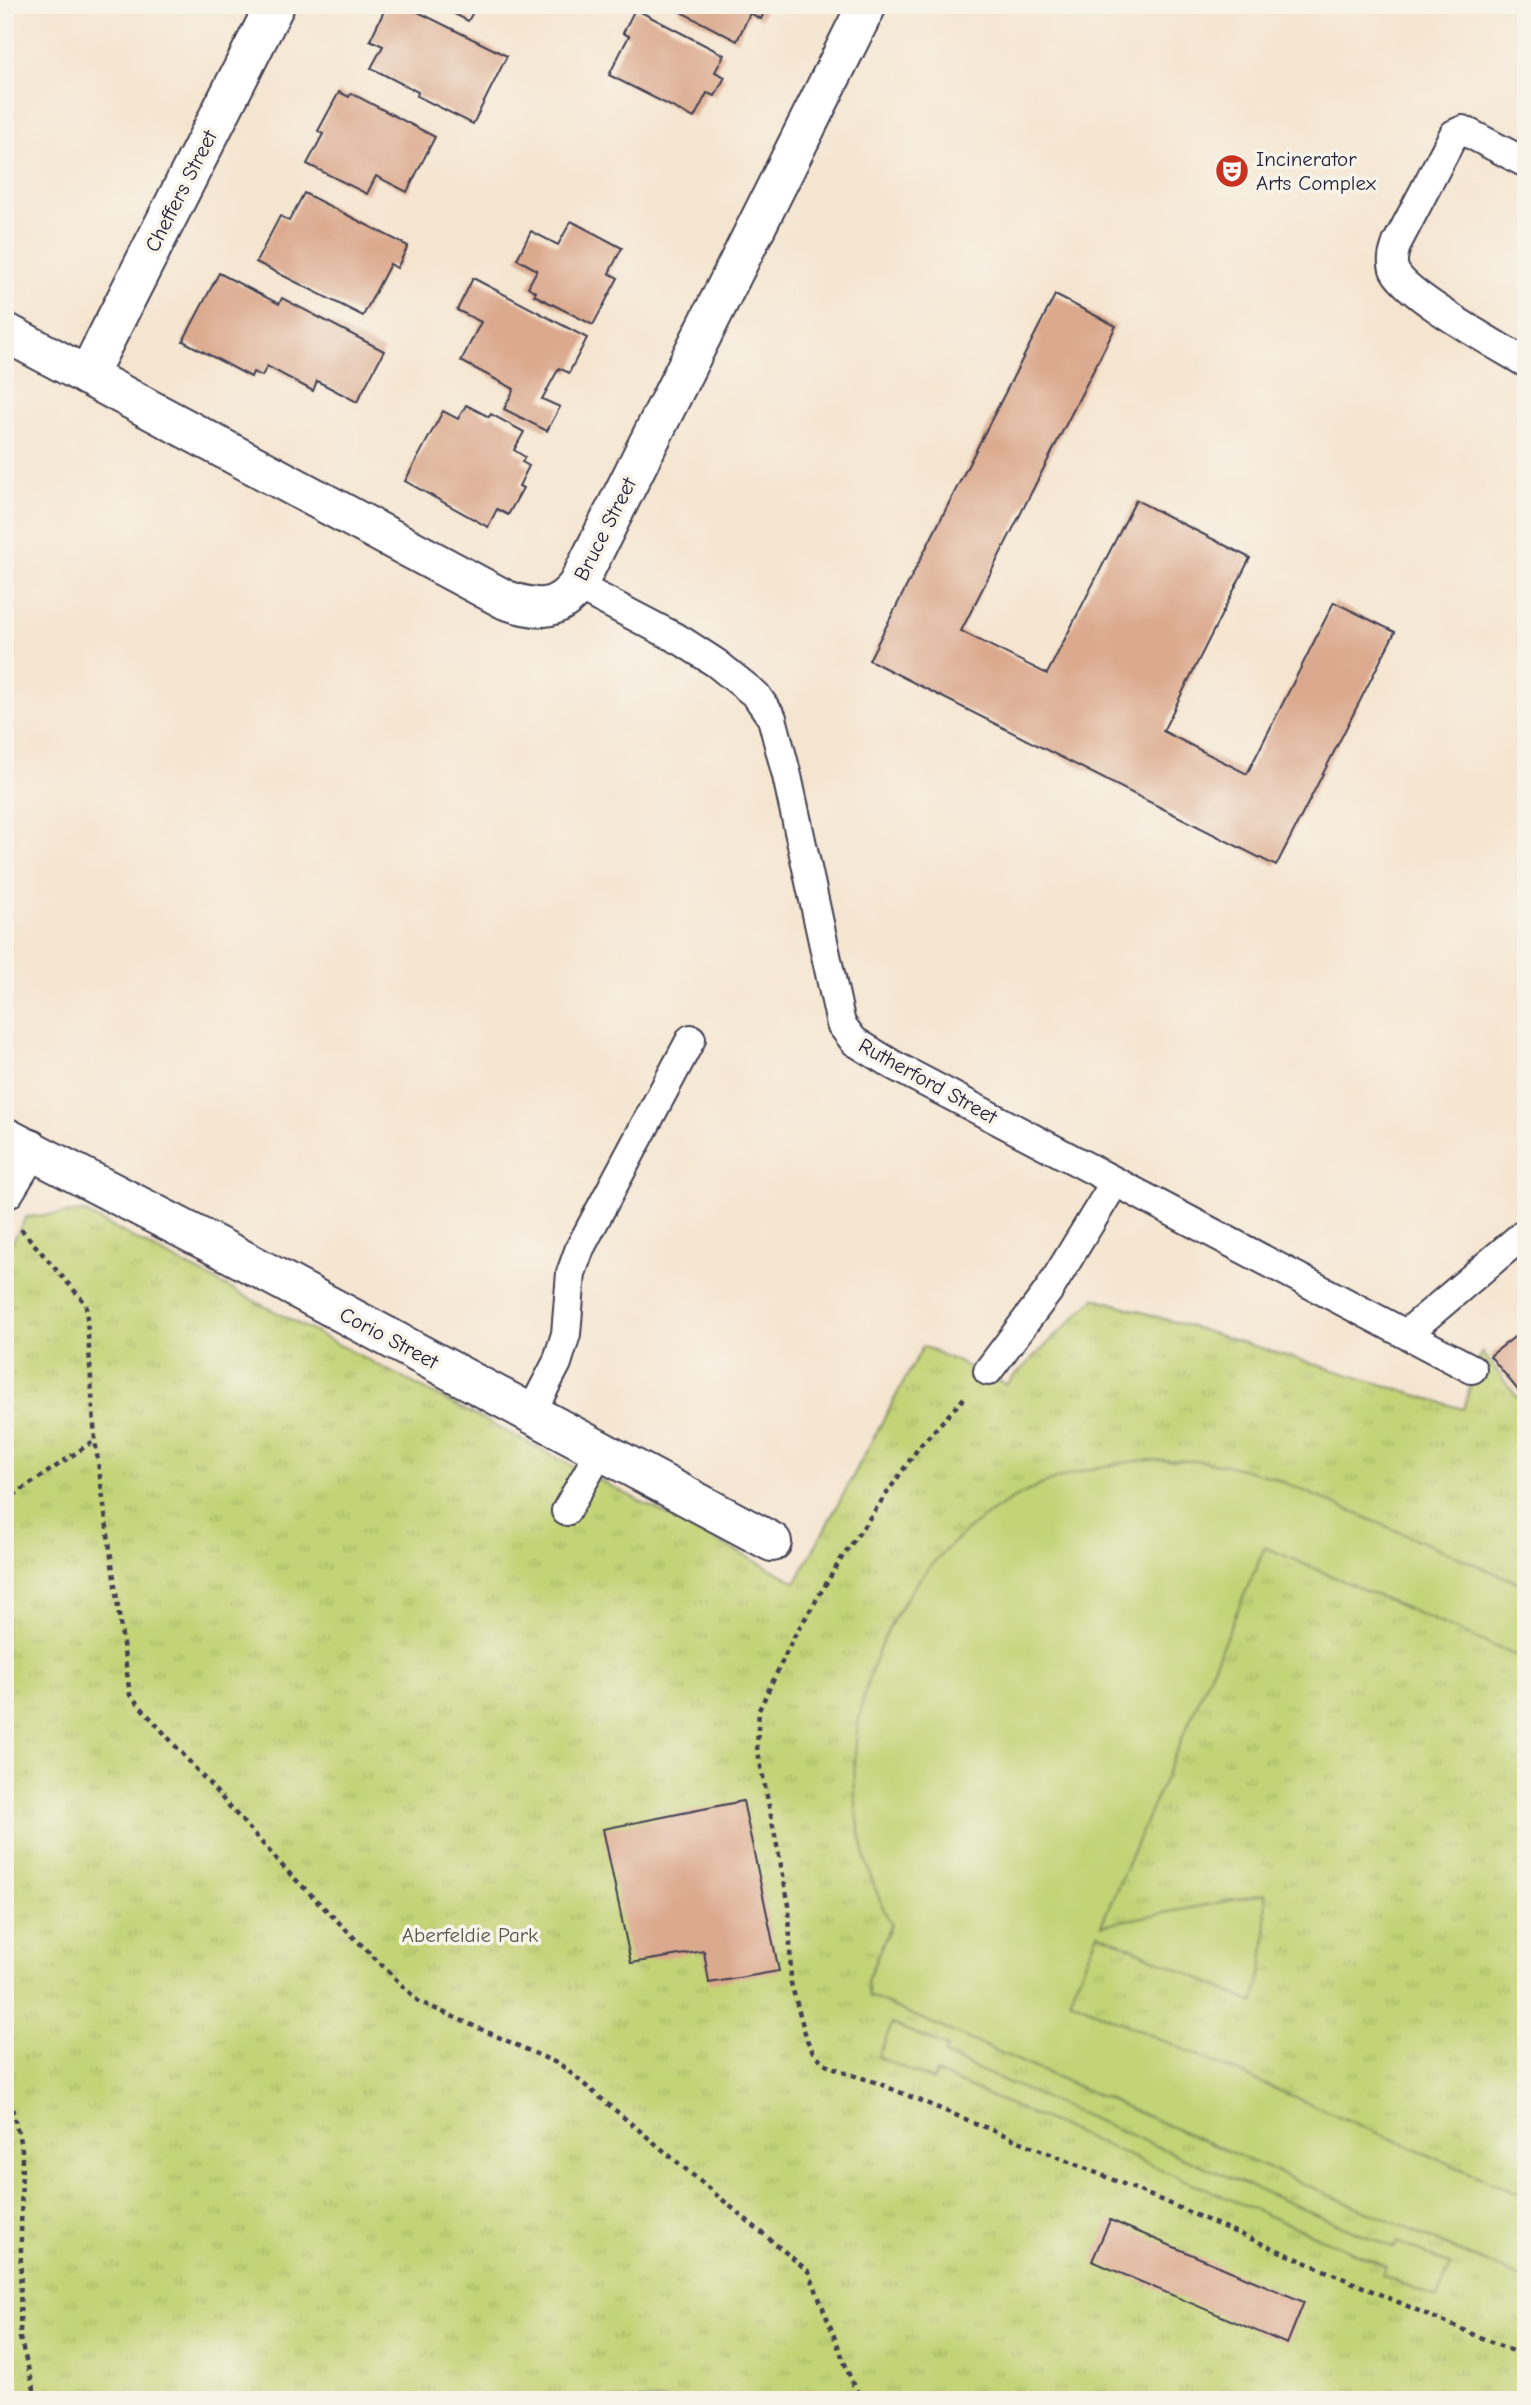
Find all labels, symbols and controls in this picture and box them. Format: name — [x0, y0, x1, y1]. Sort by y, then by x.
street label: Cheffers Street — [140, 125, 222, 256]
place label: Incinerator Arts Complex — [1256, 147, 1376, 195]
theatre icon: Incinerator Arts Complex — [1213, 152, 1251, 190]
street label: Bruce Street — [569, 473, 642, 584]
street label: Rutherford Street — [855, 1033, 1002, 1129]
street label: Corio Street — [336, 1302, 443, 1374]
park label: Aberfeldie Park — [402, 1923, 538, 1947]

